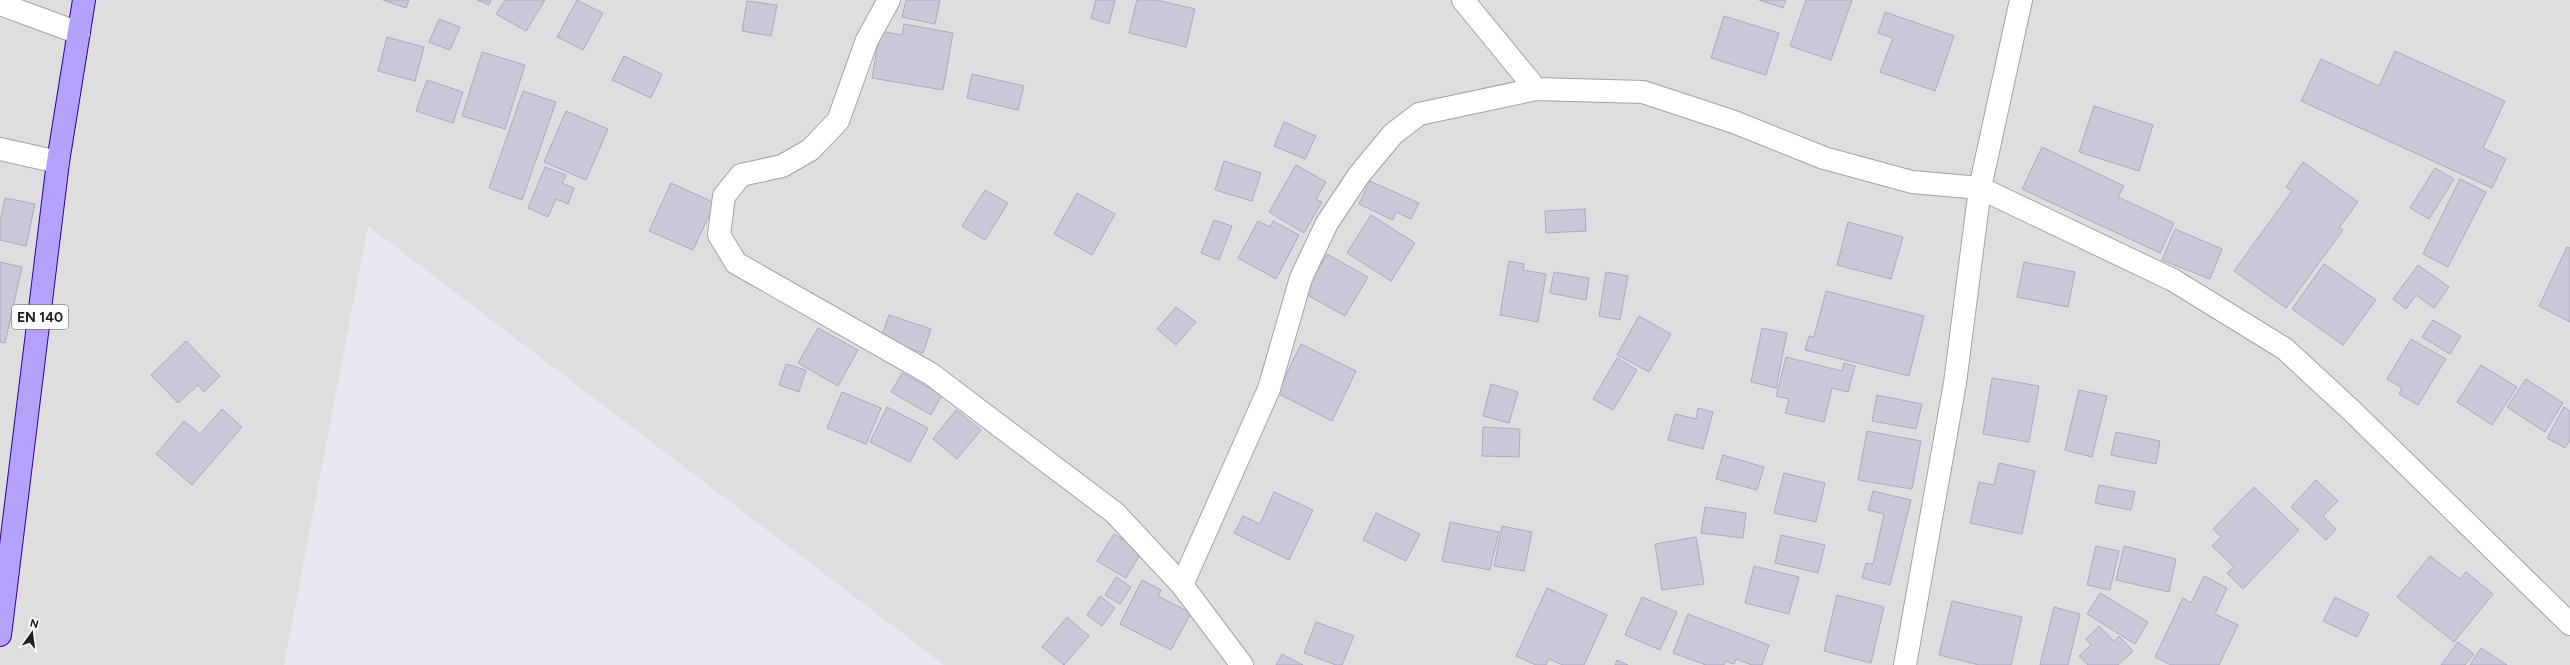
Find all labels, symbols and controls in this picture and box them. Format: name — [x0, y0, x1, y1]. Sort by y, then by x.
road number: EN 140 — [12, 305, 68, 329]
north arrow — [12, 613, 52, 653]
text: N — [29, 616, 40, 631]

